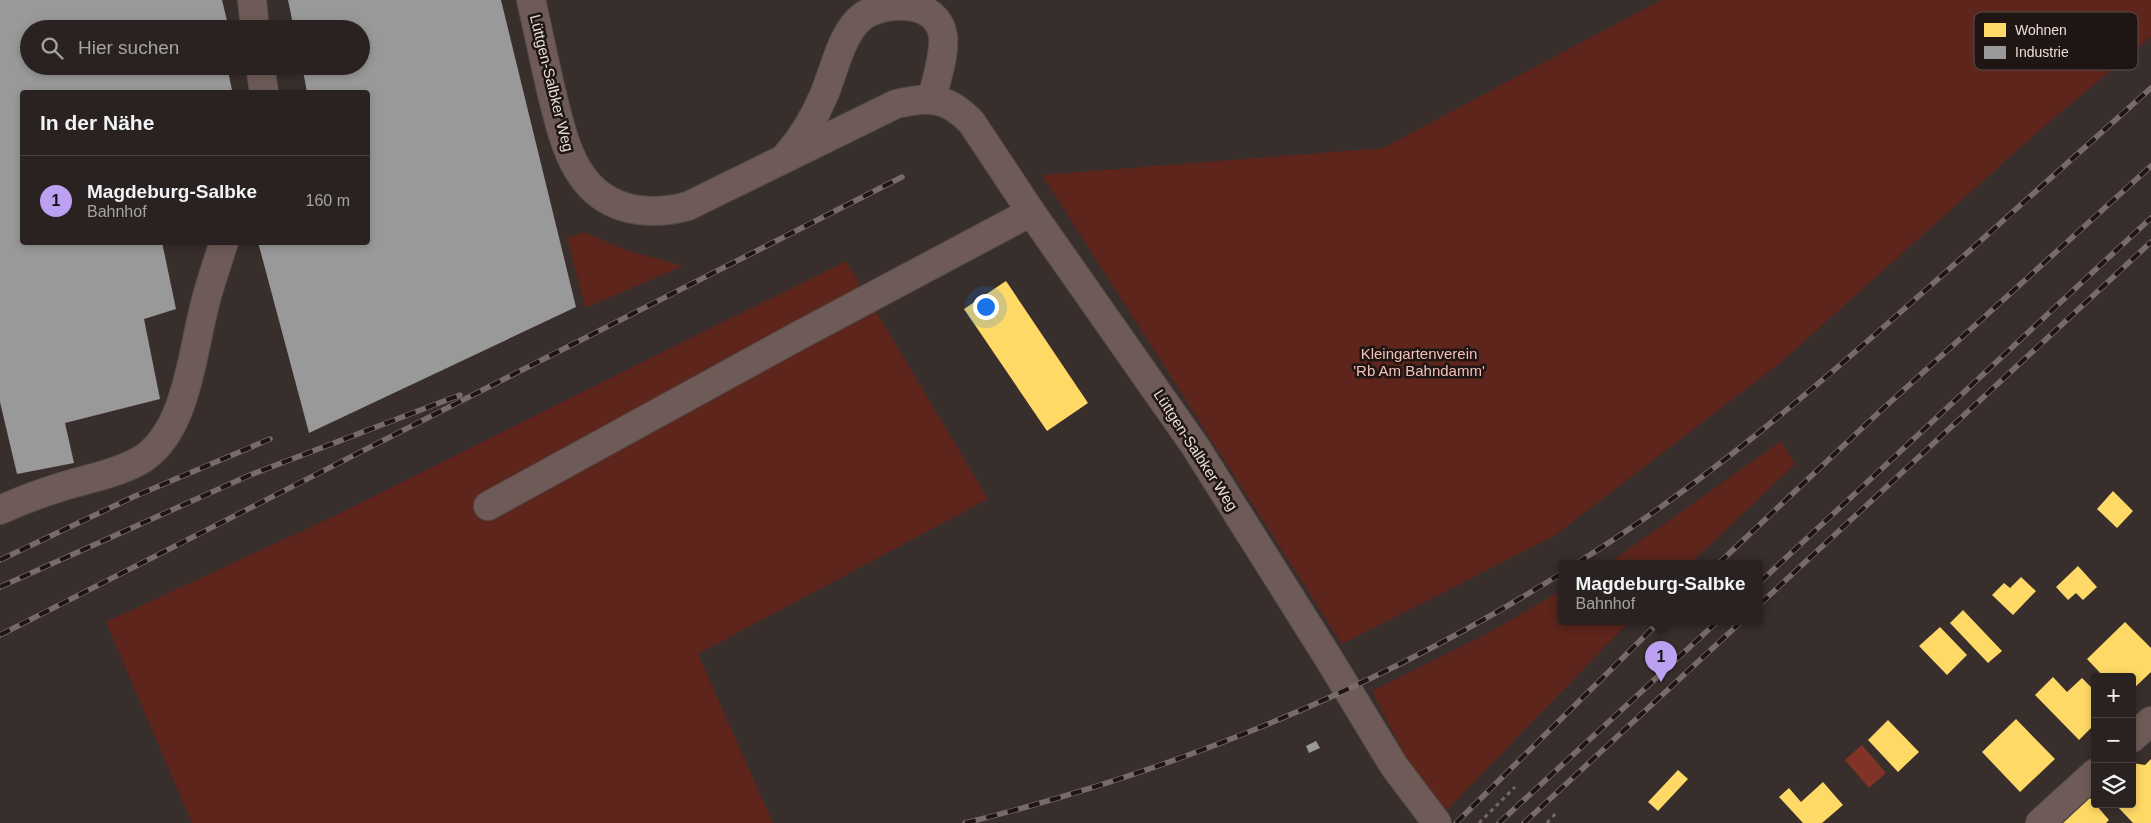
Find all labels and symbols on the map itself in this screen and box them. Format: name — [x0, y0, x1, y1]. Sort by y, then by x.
legend — [1974, 12, 2138, 70]
street label: Lüttgen-Salbker Weg — [527, 13, 577, 153]
text: Wohnen — [2015, 22, 2067, 38]
text: Industrie — [2015, 44, 2069, 60]
your location — [973, 294, 999, 320]
park label: Kleingartenverein 'Rb Am Bahndamm' — [1353, 345, 1485, 379]
street label: Lüttgen-Salbker Weg — [1151, 386, 1241, 514]
pin: 1 — [1645, 641, 1677, 682]

